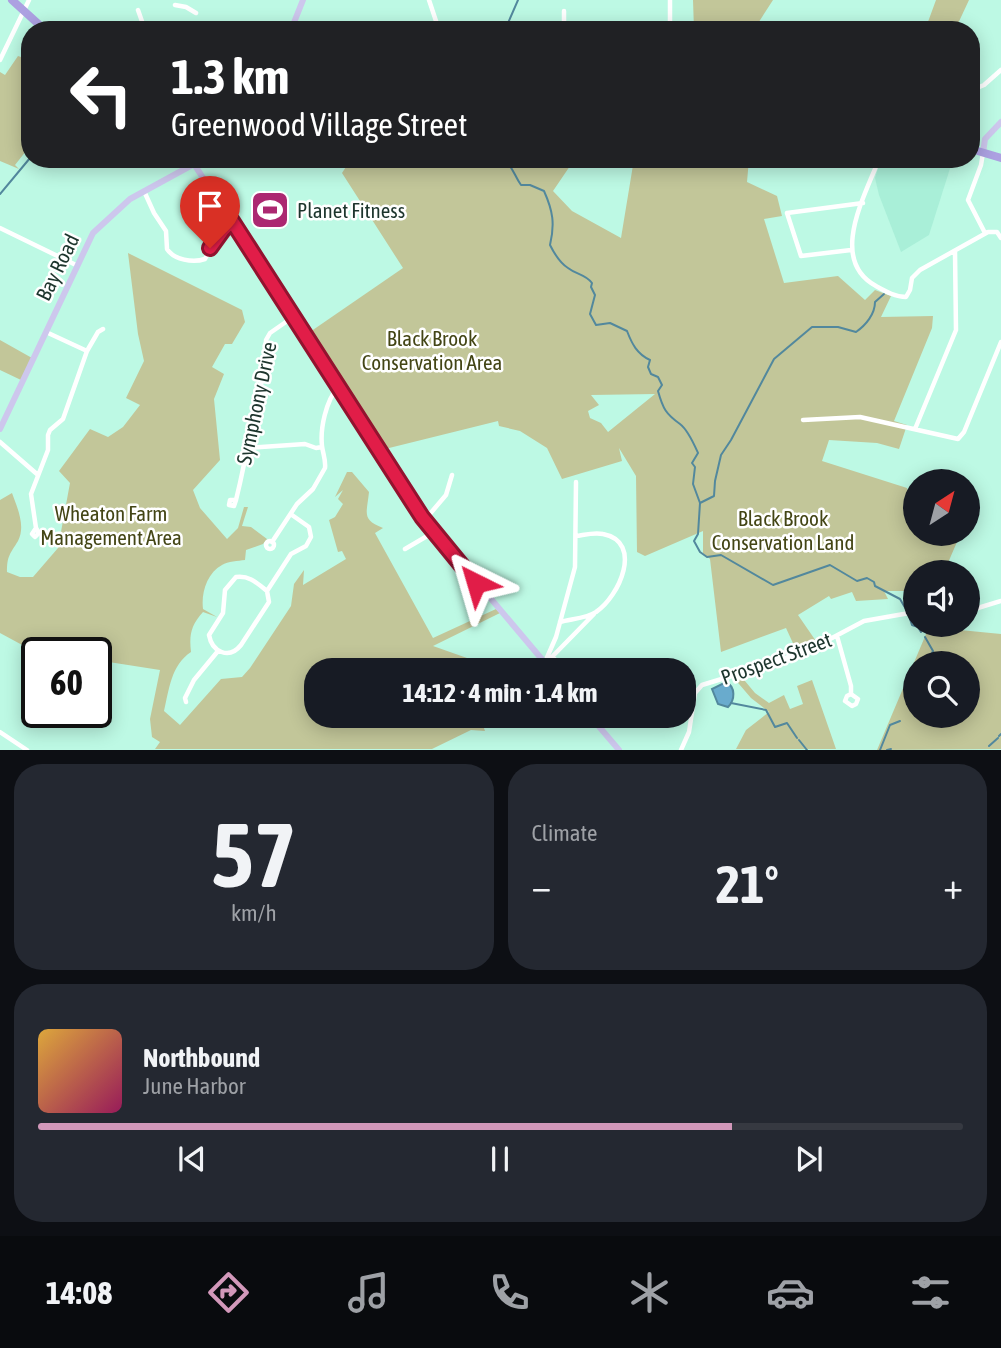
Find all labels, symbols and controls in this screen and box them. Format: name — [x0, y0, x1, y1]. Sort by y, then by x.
text: 1.3 km — [171, 48, 289, 104]
icon: left — [56, 49, 147, 140]
text: Greenwood Village Street — [171, 106, 467, 143]
pin — [180, 176, 240, 248]
icon: arrive — [191, 187, 229, 225]
sports icon: Planet Fitness — [249, 189, 291, 231]
place label: Planet Fitness — [297, 198, 405, 222]
street label: Bay Road — [31, 230, 83, 304]
park label: Black Brook Conservation Area — [362, 326, 502, 374]
street label: Symphony Drive — [231, 339, 281, 467]
north arrow — [903, 469, 980, 546]
map controls — [903, 469, 980, 728]
park label: Wheaton Farm Management Area — [40, 501, 182, 549]
park label: Black Brook Conservation Land — [712, 506, 854, 554]
position arrow — [439, 546, 513, 620]
button: sound — [903, 560, 980, 637]
street label: Prospect Street — [717, 627, 835, 689]
speed limit sign: 60 — [21, 637, 112, 728]
button: search — [903, 651, 980, 728]
text: 14:12 · 4 min · 1.4 km — [403, 678, 597, 708]
text: 57 — [211, 802, 297, 906]
text: Climate — [532, 820, 597, 846]
text: 21° — [716, 854, 779, 914]
text: − — [532, 864, 551, 907]
text: + — [943, 864, 963, 907]
text: km/h — [231, 900, 277, 926]
text: Northbound — [143, 1043, 260, 1073]
text: June Harbor — [143, 1073, 246, 1099]
icon: previous — [173, 1140, 211, 1178]
icon: pause — [481, 1140, 519, 1178]
icon: next — [790, 1140, 828, 1178]
icon: directions — [204, 1268, 253, 1317]
icon: music — [344, 1268, 393, 1317]
icon: phone — [485, 1268, 534, 1317]
icon: climate — [625, 1268, 674, 1317]
icon: car — [766, 1268, 815, 1317]
icon: filters — [906, 1268, 955, 1317]
text: 14:08 — [46, 1274, 112, 1311]

